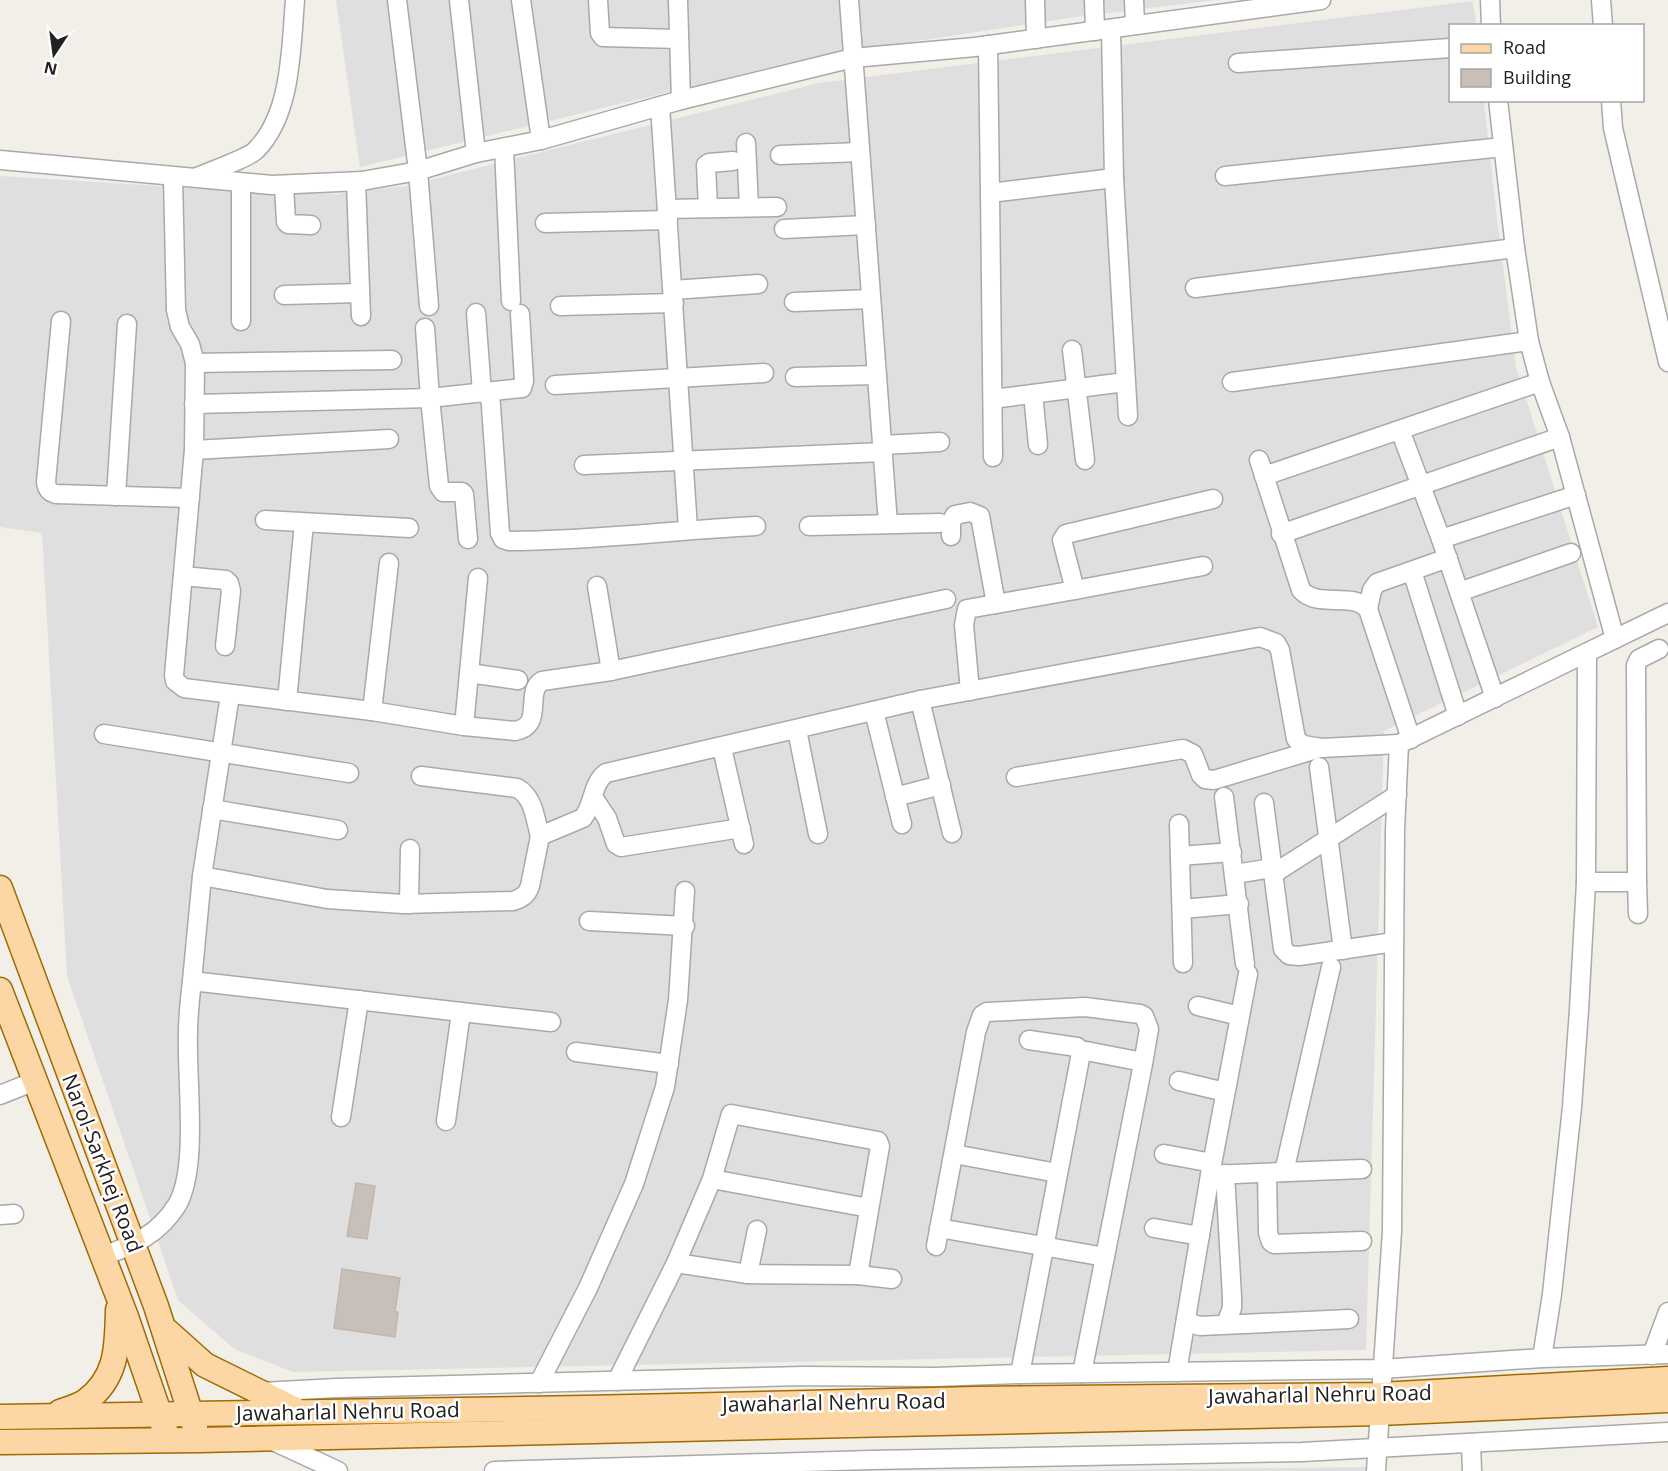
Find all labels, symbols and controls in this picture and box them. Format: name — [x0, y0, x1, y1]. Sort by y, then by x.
north arrow — [24, 24, 84, 84]
legend — [1449, 24, 1644, 102]
text: Road — [1503, 35, 1546, 59]
text: N — [42, 56, 59, 81]
text: Building — [1503, 65, 1571, 89]
street label: Narol-Sarkhej Road — [56, 1070, 150, 1256]
street label: Jawaharlal Nehru Road — [1206, 1378, 1432, 1410]
street label: Jawaharlal Nehru Road — [720, 1386, 946, 1418]
street label: Jawaharlal Nehru Road — [234, 1395, 460, 1427]

